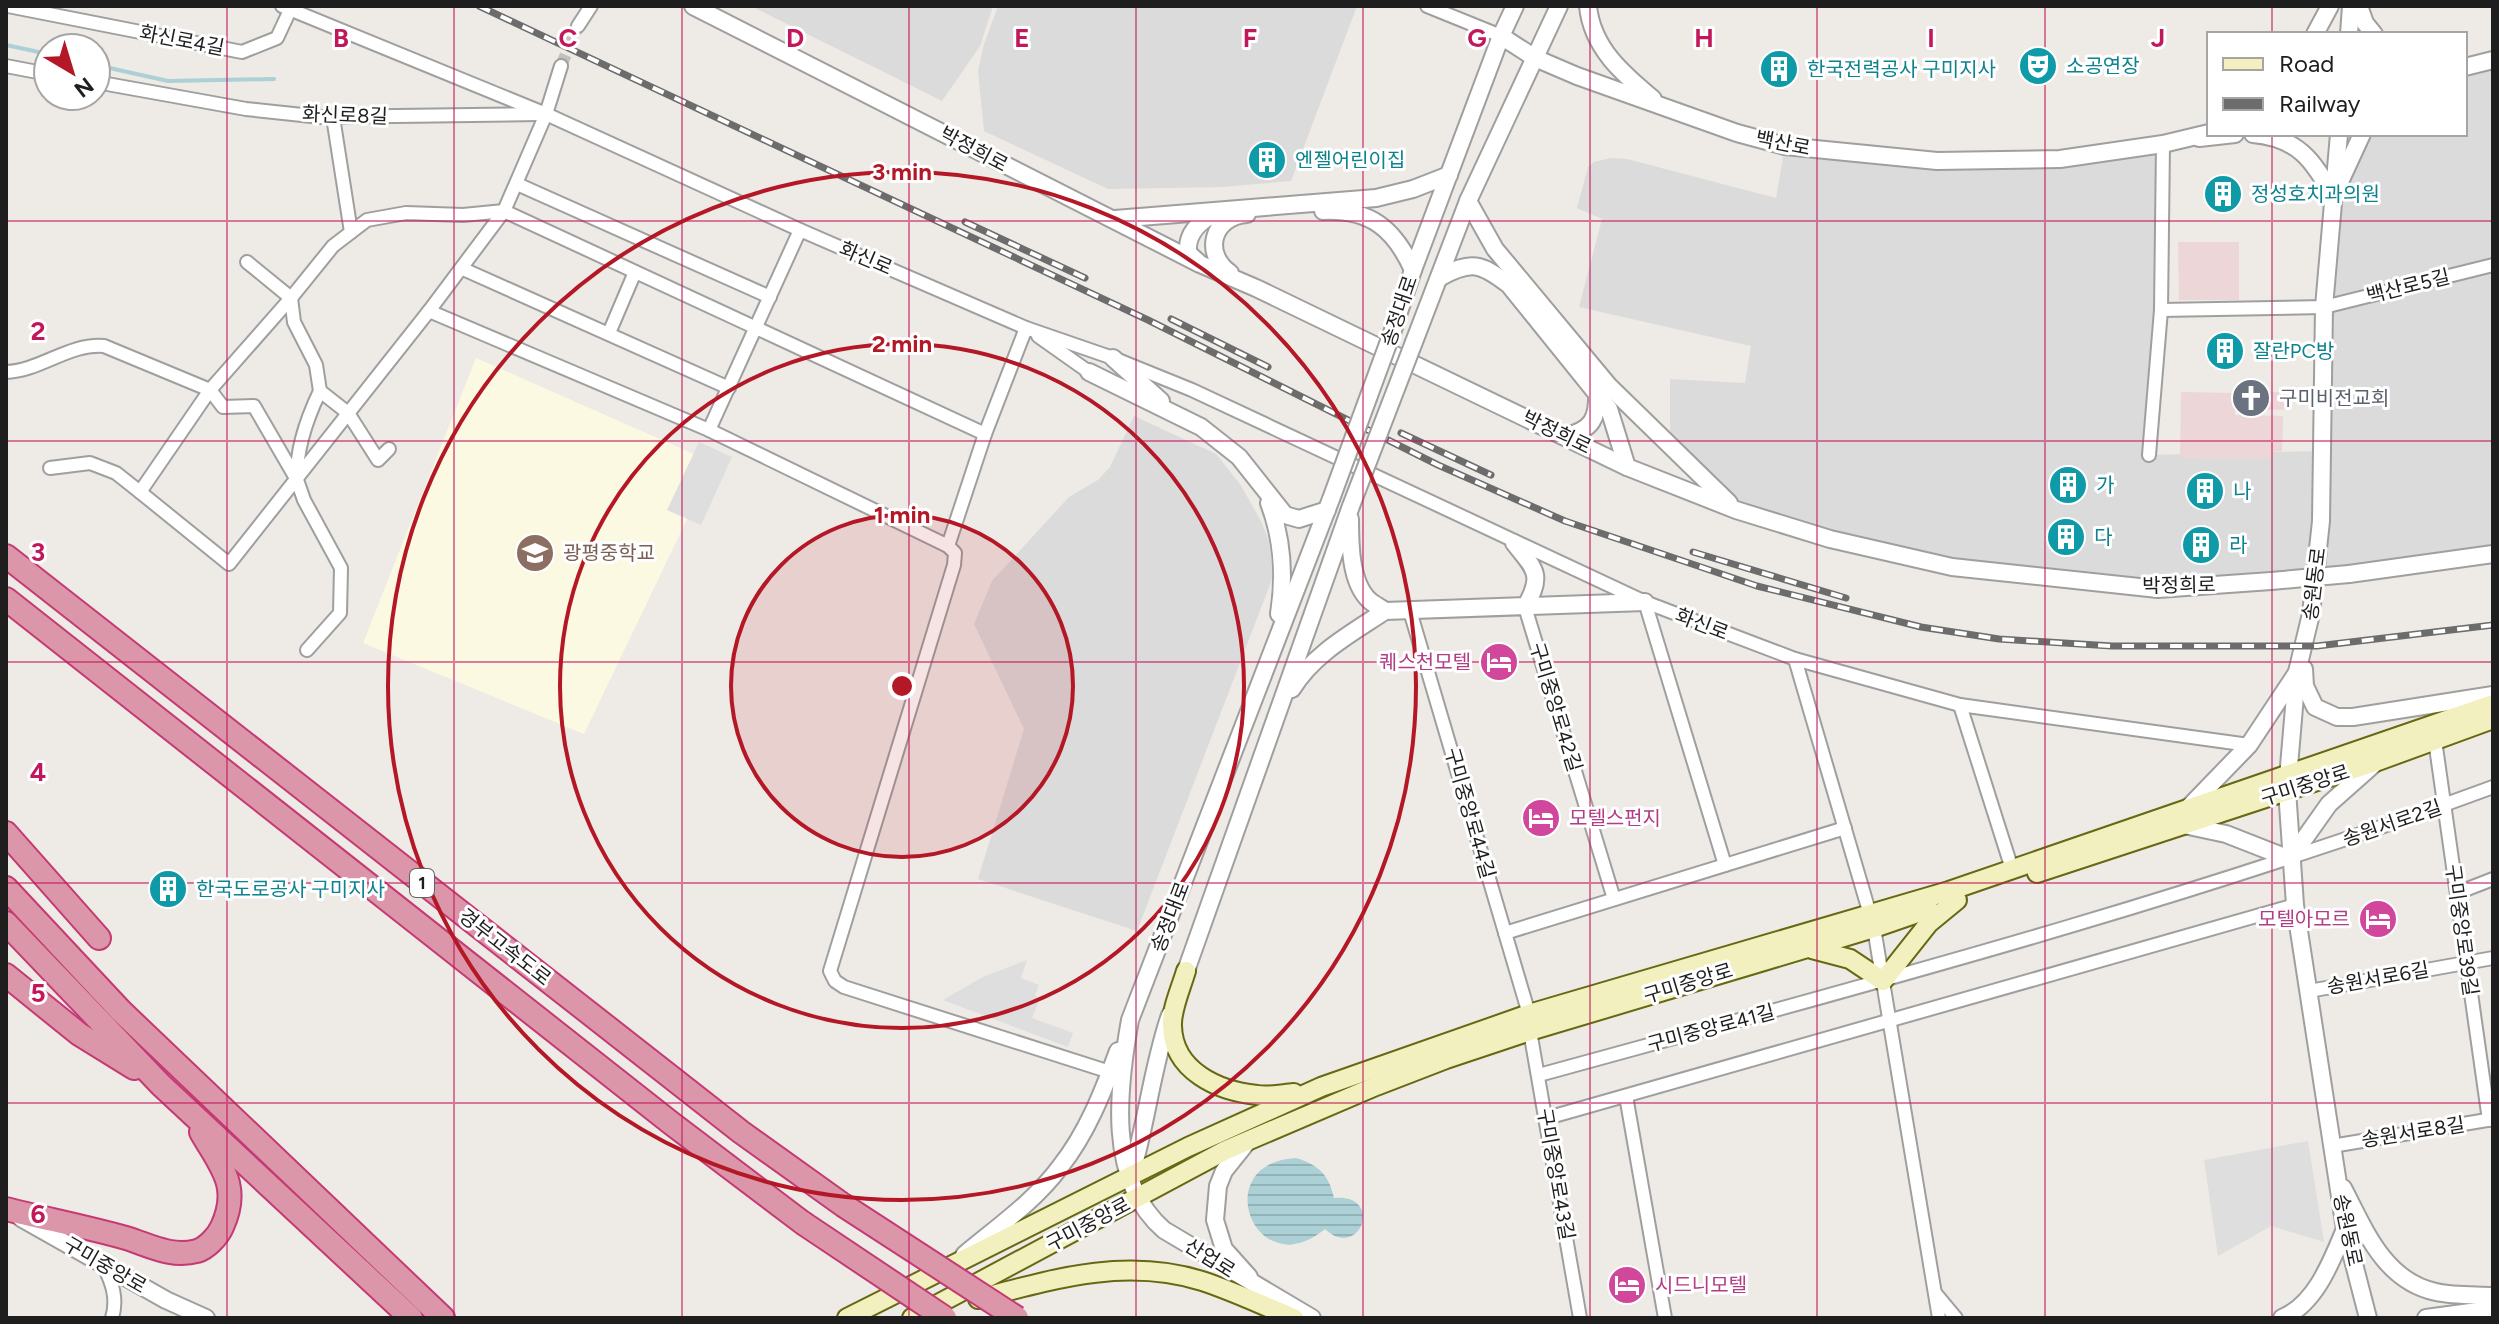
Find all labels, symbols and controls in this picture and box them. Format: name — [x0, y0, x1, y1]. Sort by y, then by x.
street label: 화신로4길 — [137, 20, 227, 60]
text: B — [333, 22, 349, 54]
text: C — [559, 22, 578, 54]
text: D — [786, 22, 804, 54]
text: E — [1014, 22, 1030, 54]
text: F — [1243, 22, 1257, 54]
text: G — [1467, 22, 1487, 54]
text: H — [1694, 22, 1714, 54]
text: I — [1927, 22, 1935, 54]
text: J — [2151, 22, 2165, 54]
north arrow — [32, 32, 112, 112]
legend — [2207, 32, 2467, 136]
theatre icon: 소공연장 — [2017, 45, 2059, 87]
building icon: 한국전력공사 구미지사 — [1758, 48, 1800, 90]
text: Road — [2279, 49, 2334, 78]
place label: 소공연장 — [2066, 54, 2140, 78]
place label: 한국전력공사 구미지사 — [1807, 57, 1996, 81]
text: N — [69, 71, 99, 103]
text: Railway — [2279, 89, 2361, 118]
street label: 화신로8길 — [302, 102, 388, 128]
street label: 박정희로 — [936, 121, 1012, 177]
street label: 백산로 — [1754, 126, 1812, 160]
building icon: 엔젤어린이집 — [1246, 139, 1288, 181]
place label: 엔젤어린이집 — [1295, 148, 1405, 172]
text: 3 min — [872, 157, 932, 186]
building icon: 정성호치과의원 — [2202, 173, 2244, 215]
place label: 정성호치과의원 — [2251, 182, 2380, 206]
street label: 화신로 — [836, 236, 896, 280]
street label: 백산로5길 — [2364, 264, 2452, 308]
street label: 송정대로 — [1376, 272, 1422, 350]
text: 2 — [30, 315, 46, 347]
text: 2 min — [872, 329, 932, 358]
building icon: 잘란PC방 — [2204, 330, 2246, 372]
place label: 잘란PC방 — [2253, 339, 2334, 363]
church icon: 구미비전교회 — [2230, 377, 2272, 419]
place label: 구미비전교회 — [2279, 386, 2389, 410]
street label: 박정희로 — [1519, 405, 1595, 459]
building icon: 가 — [2047, 464, 2089, 506]
building icon: 나 — [2184, 470, 2226, 512]
place label: 가 — [2096, 473, 2114, 497]
place label: 나 — [2233, 479, 2251, 503]
text: 1 min — [874, 500, 930, 529]
building icon: 다 — [2045, 516, 2087, 558]
building icon: 라 — [2180, 524, 2222, 566]
place label: 다 — [2094, 525, 2112, 549]
school or university icon: 광평중학교 — [514, 532, 556, 574]
place label: 라 — [2229, 533, 2247, 557]
text: 3 — [31, 536, 45, 568]
place label: 광평중학교 — [563, 541, 655, 565]
street label: 송원동로 — [2298, 546, 2330, 622]
street label: 박정희로 — [2142, 572, 2216, 598]
street label: 화신로 — [1672, 603, 1732, 645]
street label: 구미중앙로42길 — [1525, 639, 1587, 775]
hotel icon: 퀘스천모텔 — [1478, 641, 1520, 683]
place label: 퀘스천모텔 — [1379, 650, 1471, 674]
centre of rings — [888, 672, 916, 700]
street label: 구미중앙로44길 — [1440, 745, 1500, 881]
text: 4 — [30, 756, 46, 788]
street label: 구미중앙로 — [2258, 759, 2352, 811]
street label: 송원서로2길 — [2339, 795, 2445, 851]
hotel icon: 모텔스펀지 — [1520, 797, 1562, 839]
place label: 모텔스펀지 — [1569, 806, 1661, 830]
street label: 구미중앙로39길 — [2441, 863, 2483, 997]
building icon: 한국도로공사 구미지사 — [147, 868, 189, 910]
road number: 1 — [410, 869, 434, 897]
place label: 한국도로공사 구미지사 — [196, 877, 385, 901]
street label: 송정대로 — [1146, 878, 1194, 956]
hotel icon: 모텔아모르 — [2357, 898, 2399, 940]
street label: 경부고속도로 — [454, 904, 556, 990]
place label: 모텔아모르 — [2258, 907, 2350, 931]
street label: 송원서로6길 — [2325, 957, 2431, 999]
street label: 구미중앙로 — [1641, 958, 1735, 1008]
text: 5 — [30, 977, 46, 1009]
street label: 구미중앙로41길 — [1645, 999, 1777, 1057]
street label: 구미중앙로43길 — [1533, 1106, 1579, 1242]
street label: 송원서로8길 — [2360, 1112, 2466, 1152]
street label: 구미중앙로 — [1042, 1192, 1134, 1256]
street label: 송원동로 — [2329, 1192, 2367, 1268]
text: 6 — [30, 1198, 46, 1230]
street label: 구미중앙로 — [59, 1232, 151, 1298]
street label: 산업로 — [1180, 1233, 1240, 1283]
hotel icon: 시드니모텔 — [1606, 1264, 1648, 1306]
place label: 시드니모텔 — [1655, 1273, 1747, 1297]

